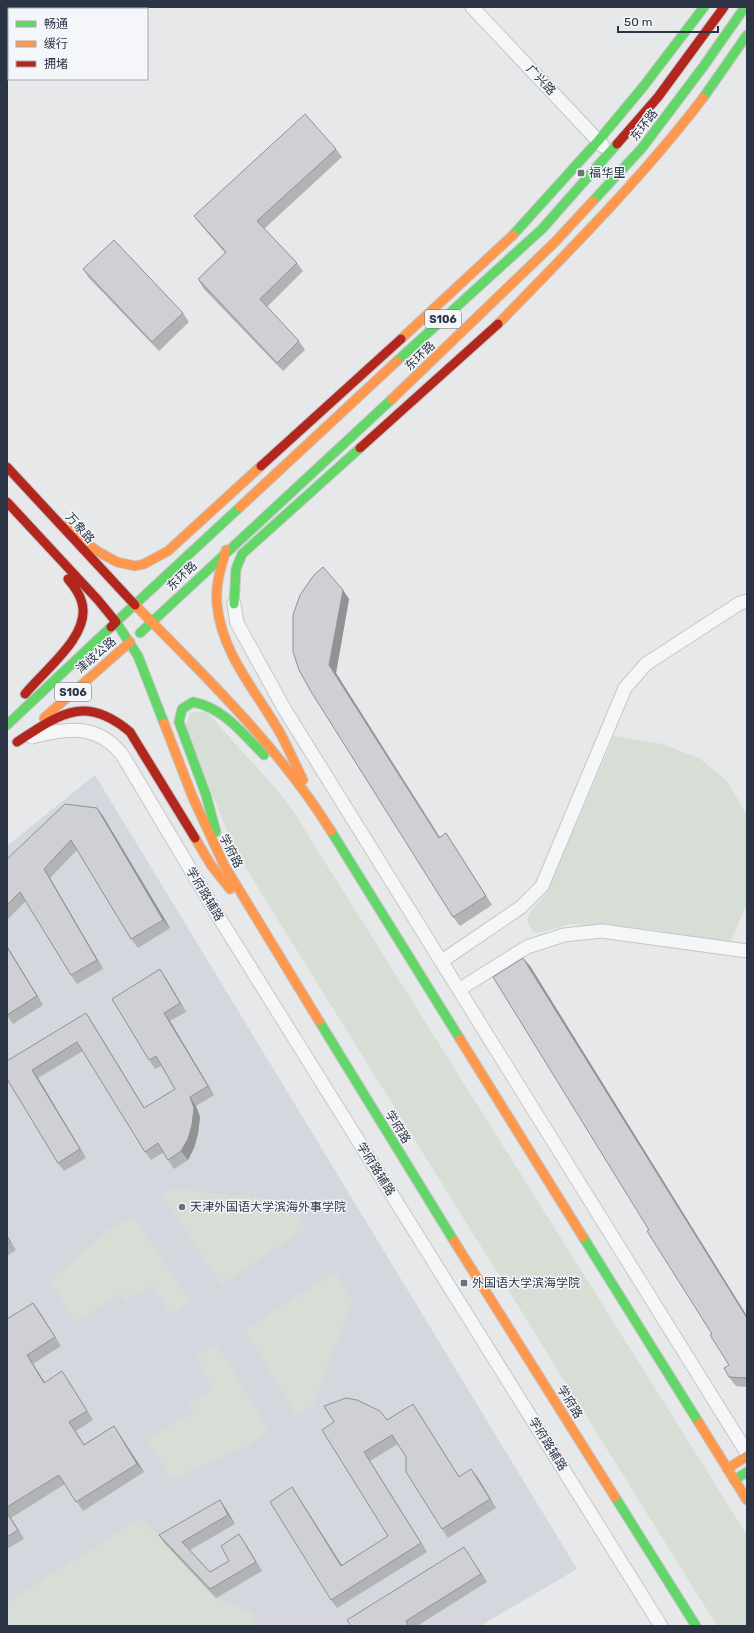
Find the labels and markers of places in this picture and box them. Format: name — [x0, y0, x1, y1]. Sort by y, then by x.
place label: 福华里 — [589, 166, 625, 180]
marker: 福华里 — [576, 168, 586, 178]
place label: 天津外国语大学滨海外事学院 — [190, 1200, 346, 1214]
marker: 天津外国语大学滨海外事学院 — [177, 1202, 187, 1212]
place label: 外国语大学滨海学院 — [472, 1276, 580, 1290]
marker: 外国语大学滨海学院 — [459, 1278, 469, 1288]

